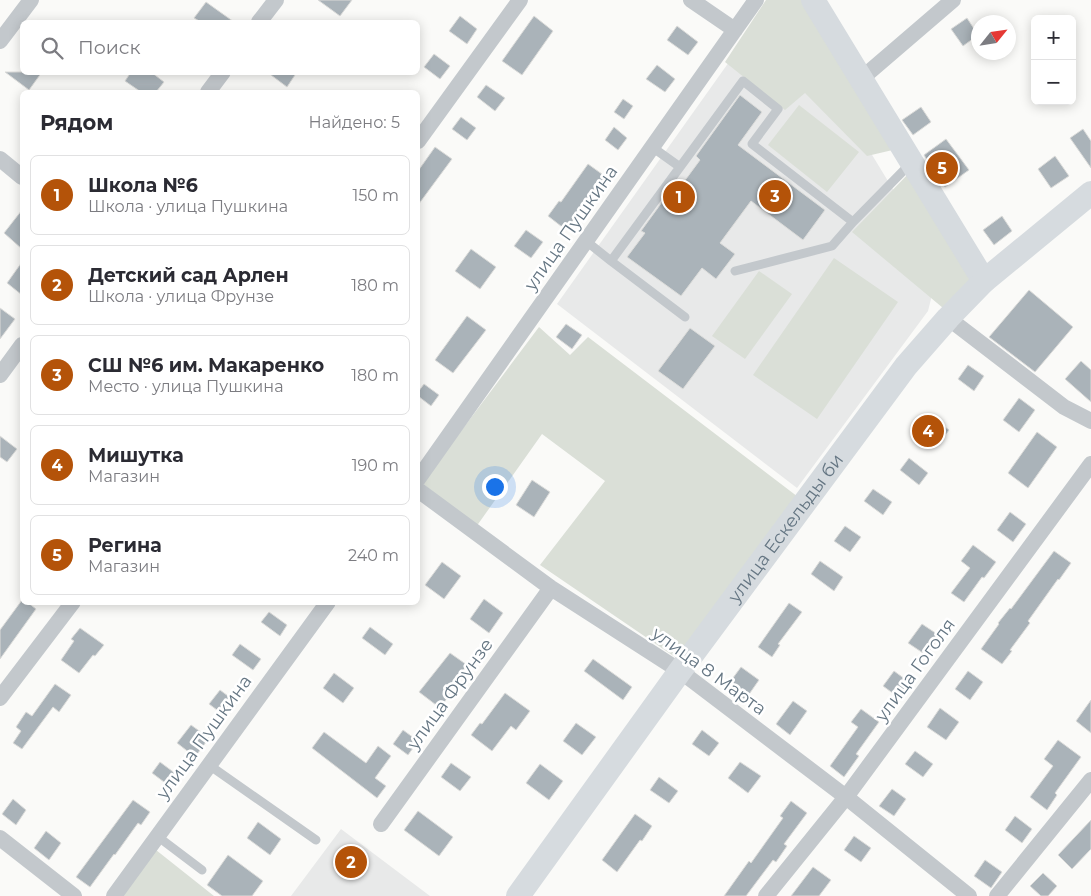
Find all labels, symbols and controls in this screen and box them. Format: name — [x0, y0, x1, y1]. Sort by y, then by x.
north arrow — [971, 15, 1016, 60]
map controls — [1031, 15, 1076, 105]
button: + — [1031, 15, 1076, 60]
search box — [20, 20, 420, 75]
icon: search — [38, 34, 66, 62]
text: Поиск — [78, 36, 141, 59]
button: − — [1031, 60, 1076, 105]
text: Рядом — [40, 110, 113, 135]
text: Найдено: 5 — [309, 113, 400, 132]
pin: 5 — [926, 149, 958, 187]
street label: улица Пушкина — [519, 161, 622, 296]
text: Школа №6 — [88, 174, 198, 197]
pin: 3 — [759, 177, 791, 215]
pin: 1 — [663, 178, 695, 216]
text: 1 — [54, 186, 60, 205]
text: 150 m — [352, 186, 399, 205]
text: Школа · улица Пушкина — [88, 197, 288, 216]
text: Детский сад Арлен — [88, 264, 289, 287]
text: 2 — [52, 276, 62, 295]
text: 180 m — [351, 276, 399, 295]
text: Школа · улица Фрунзе — [88, 287, 274, 306]
text: СШ №6 им. Макаренко — [88, 354, 324, 377]
text: 3 — [52, 366, 62, 385]
text: 180 m — [351, 366, 399, 385]
text: Место · улица Пушкина — [88, 377, 283, 396]
pin: 4 — [912, 412, 944, 450]
text: Мишутка — [88, 444, 184, 467]
street label: улица Ескельды би — [723, 449, 848, 608]
text: 4 — [51, 456, 63, 475]
text: 190 m — [352, 456, 399, 475]
text: Магазин — [88, 467, 160, 486]
your location — [482, 474, 508, 500]
text: Регина — [88, 534, 162, 557]
text: 5 — [52, 546, 62, 565]
text: 240 m — [348, 546, 399, 565]
text: Магазин — [88, 557, 160, 576]
street label: улица Гоголя — [870, 614, 960, 727]
street label: улица 8 Марта — [647, 622, 770, 720]
street label: улица Фрунзе — [402, 634, 498, 755]
street label: улица Пушкина — [151, 671, 256, 804]
pin: 2 — [335, 843, 367, 881]

